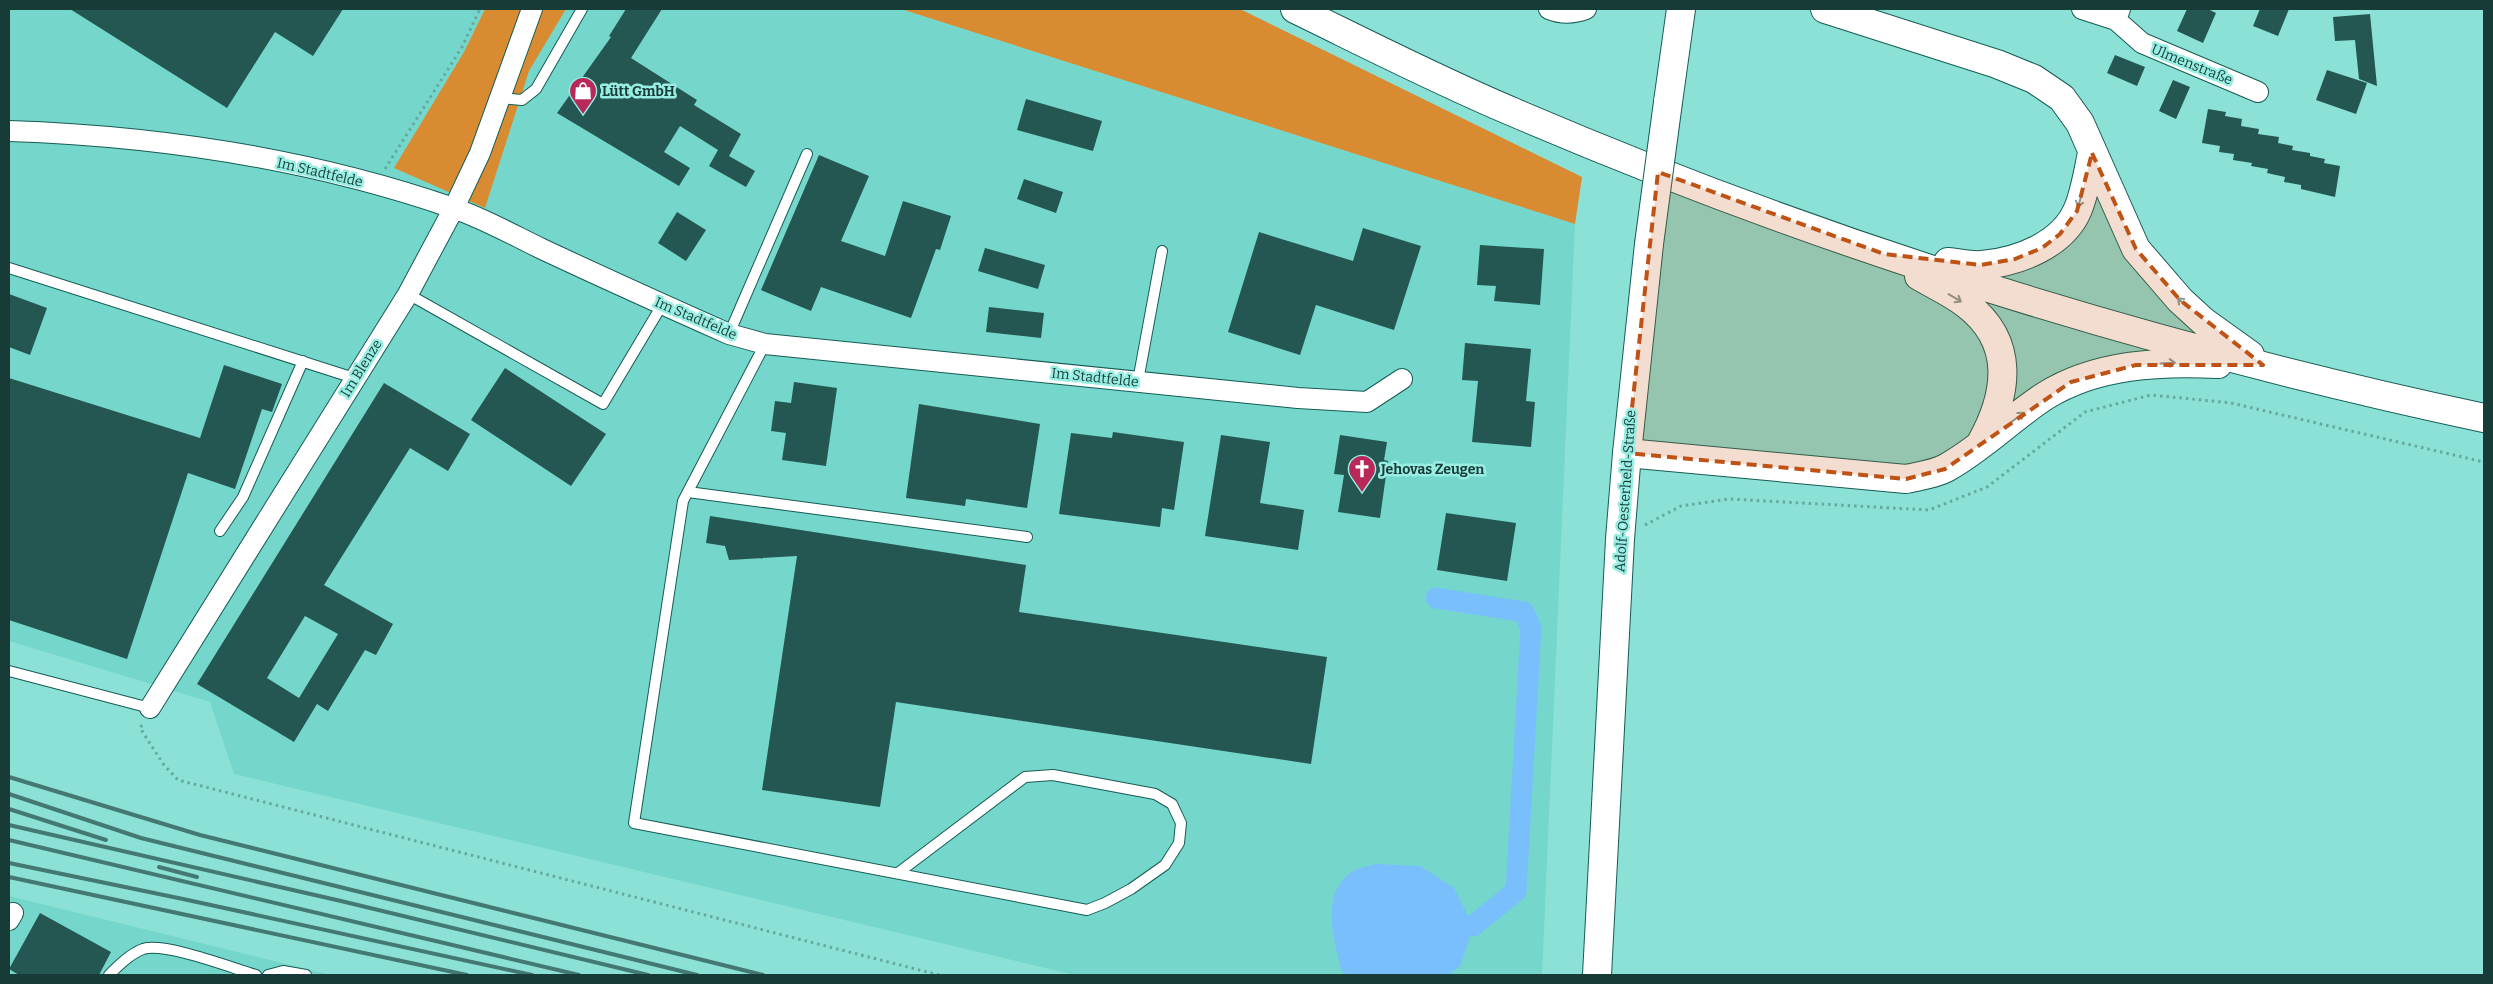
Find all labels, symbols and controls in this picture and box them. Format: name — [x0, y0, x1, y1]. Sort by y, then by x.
street label: Ulmenstraße — [2149, 40, 2235, 88]
shop icon: Lütt GmbH — [568, 76, 598, 115]
place label: Lütt GmbH — [602, 83, 675, 100]
street label: Im Stadtfelde — [275, 154, 364, 191]
one-way arrow — [2075, 192, 2085, 208]
one-way arrow — [1948, 293, 1962, 303]
street label: Im Stadtfelde — [652, 294, 739, 343]
one-way arrow — [2177, 297, 2190, 309]
street label: Im Blenze — [337, 336, 386, 400]
one-way arrow — [2159, 359, 2175, 368]
street label: Im Stadtfelde — [1050, 364, 1139, 391]
street label: Adolf-Oesterheld-Straße — [1611, 409, 1640, 573]
one-way arrow — [2011, 412, 2025, 422]
church icon: Jehovas Zeugen — [1347, 454, 1377, 493]
place label: Jehovas Zeugen — [1380, 461, 1484, 478]

